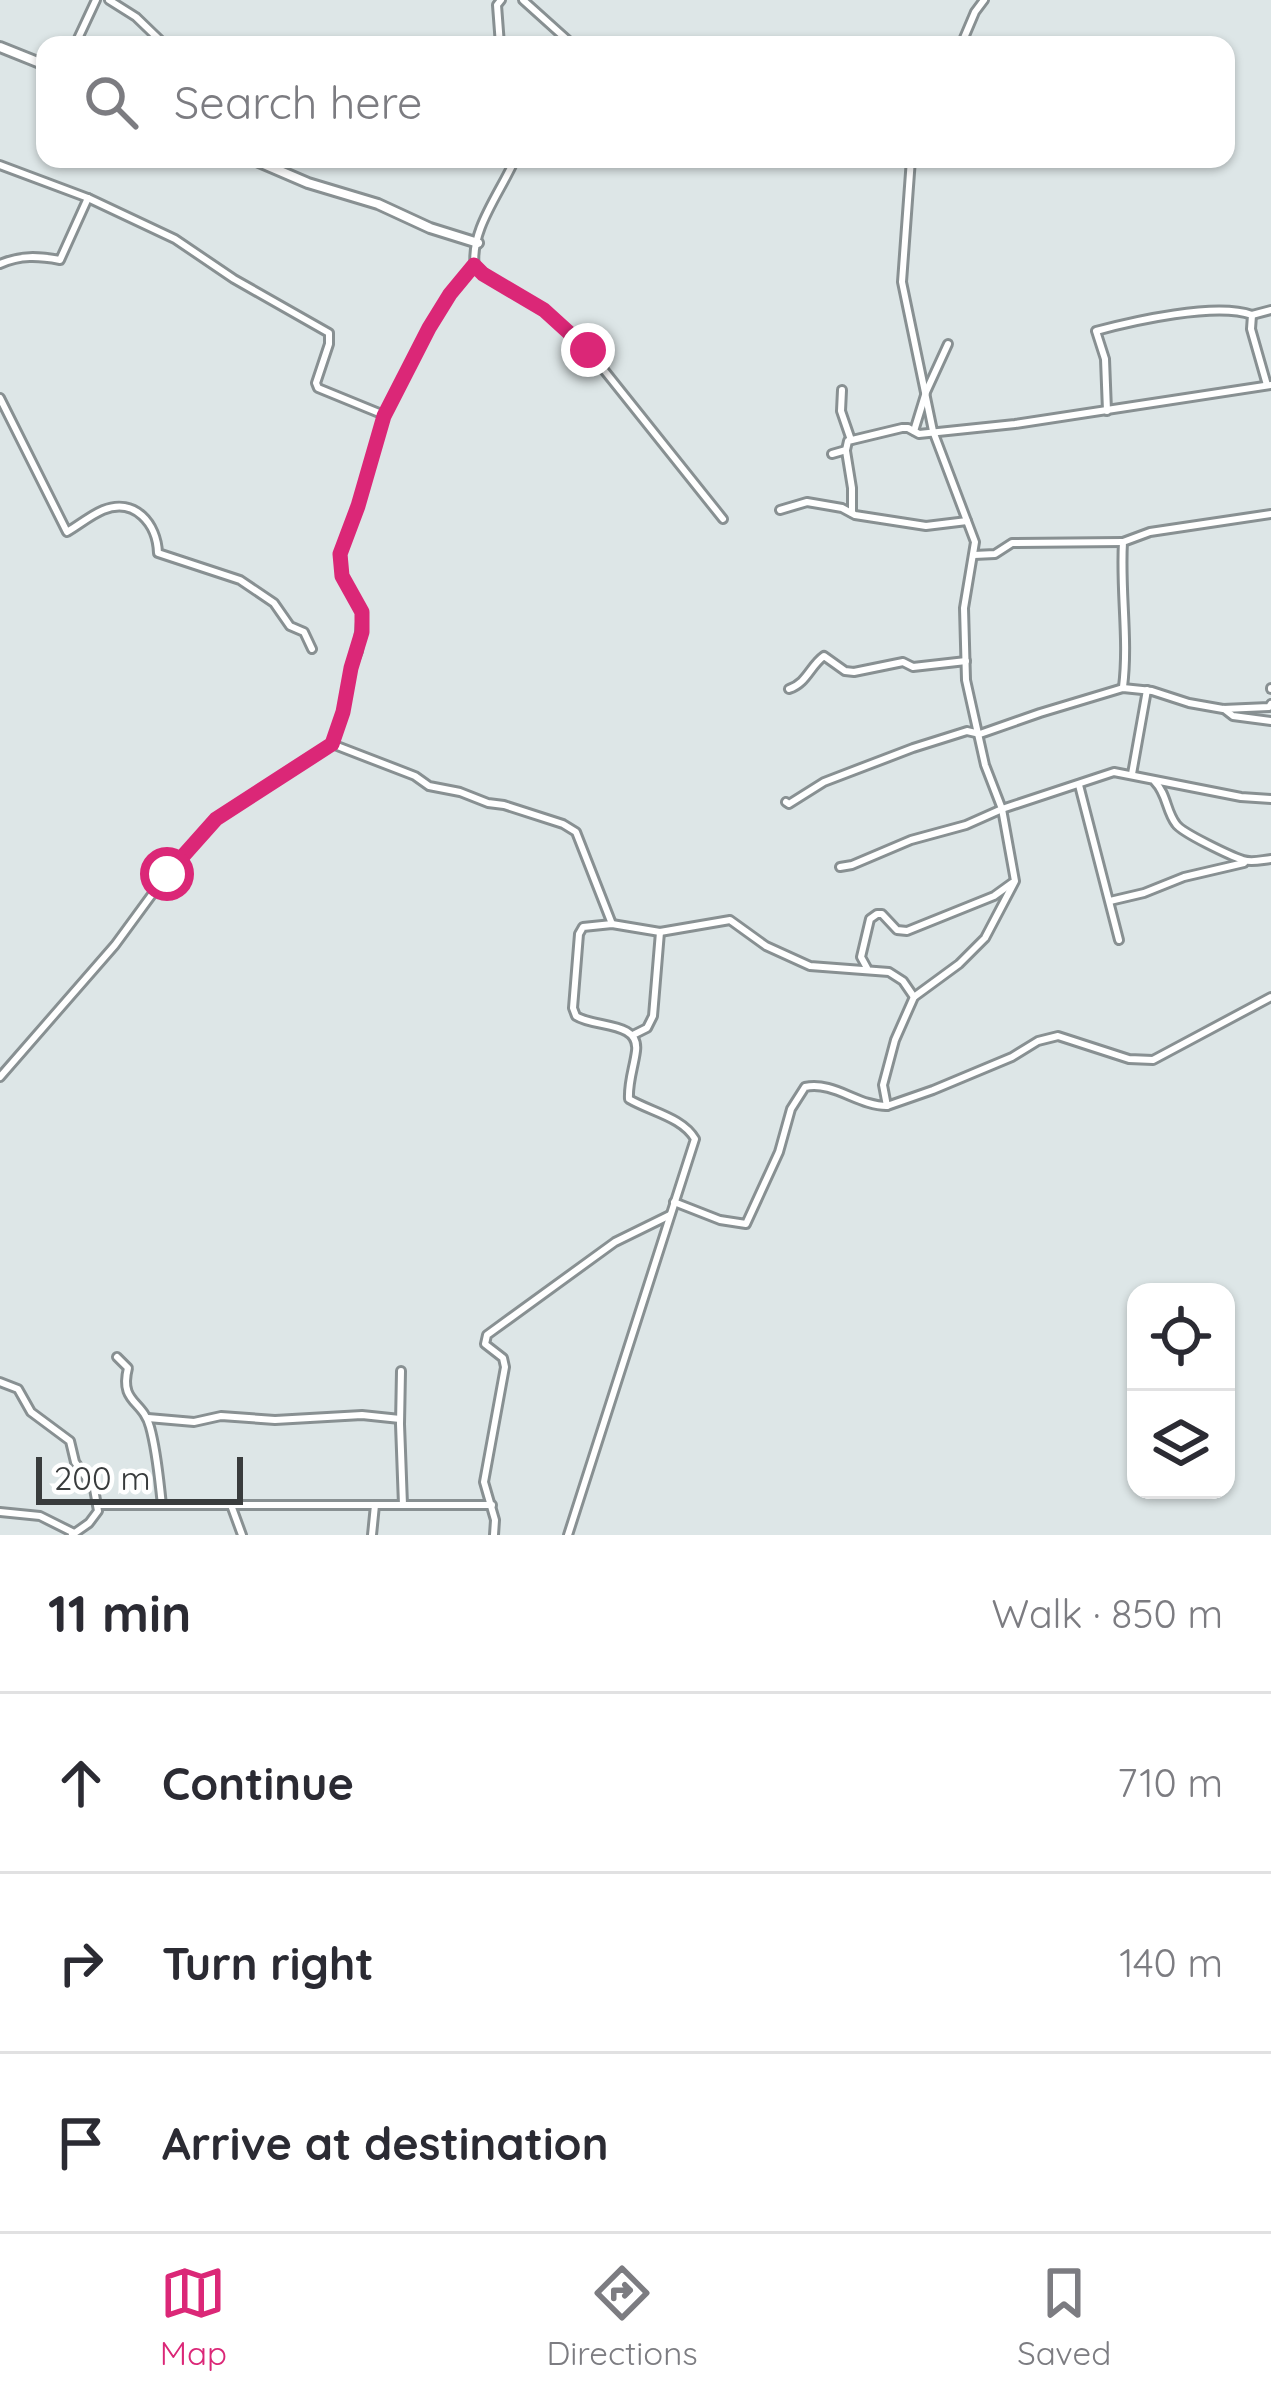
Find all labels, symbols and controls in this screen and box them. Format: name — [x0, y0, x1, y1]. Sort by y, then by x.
search box — [36, 36, 1235, 168]
icon: search — [78, 69, 144, 135]
text: Search here — [174, 74, 422, 130]
route end — [561, 323, 615, 377]
route start — [140, 847, 194, 901]
map controls — [1127, 1283, 1235, 1499]
button: locate — [1127, 1283, 1235, 1391]
button: layers — [1127, 1391, 1235, 1499]
scale bar — [36, 1451, 243, 1504]
text: 200 m — [54, 1457, 151, 1498]
text: 11 min — [48, 1581, 191, 1645]
text: Walk · 850 m — [992, 1589, 1223, 1638]
icon: ahead — [48, 1750, 114, 1816]
text: Continue — [162, 1755, 354, 1811]
text: 710 m — [1117, 1758, 1223, 1807]
icon: right — [48, 1930, 114, 1996]
text: Turn right — [162, 1935, 374, 1991]
text: 140 m — [1119, 1938, 1223, 1987]
icon: arrive — [48, 2110, 114, 2176]
text: Arrive at destination — [162, 2115, 608, 2171]
tab: Map — [160, 2260, 227, 2373]
tab: Directions — [546, 2260, 698, 2373]
tab: Saved — [1017, 2260, 1111, 2373]

